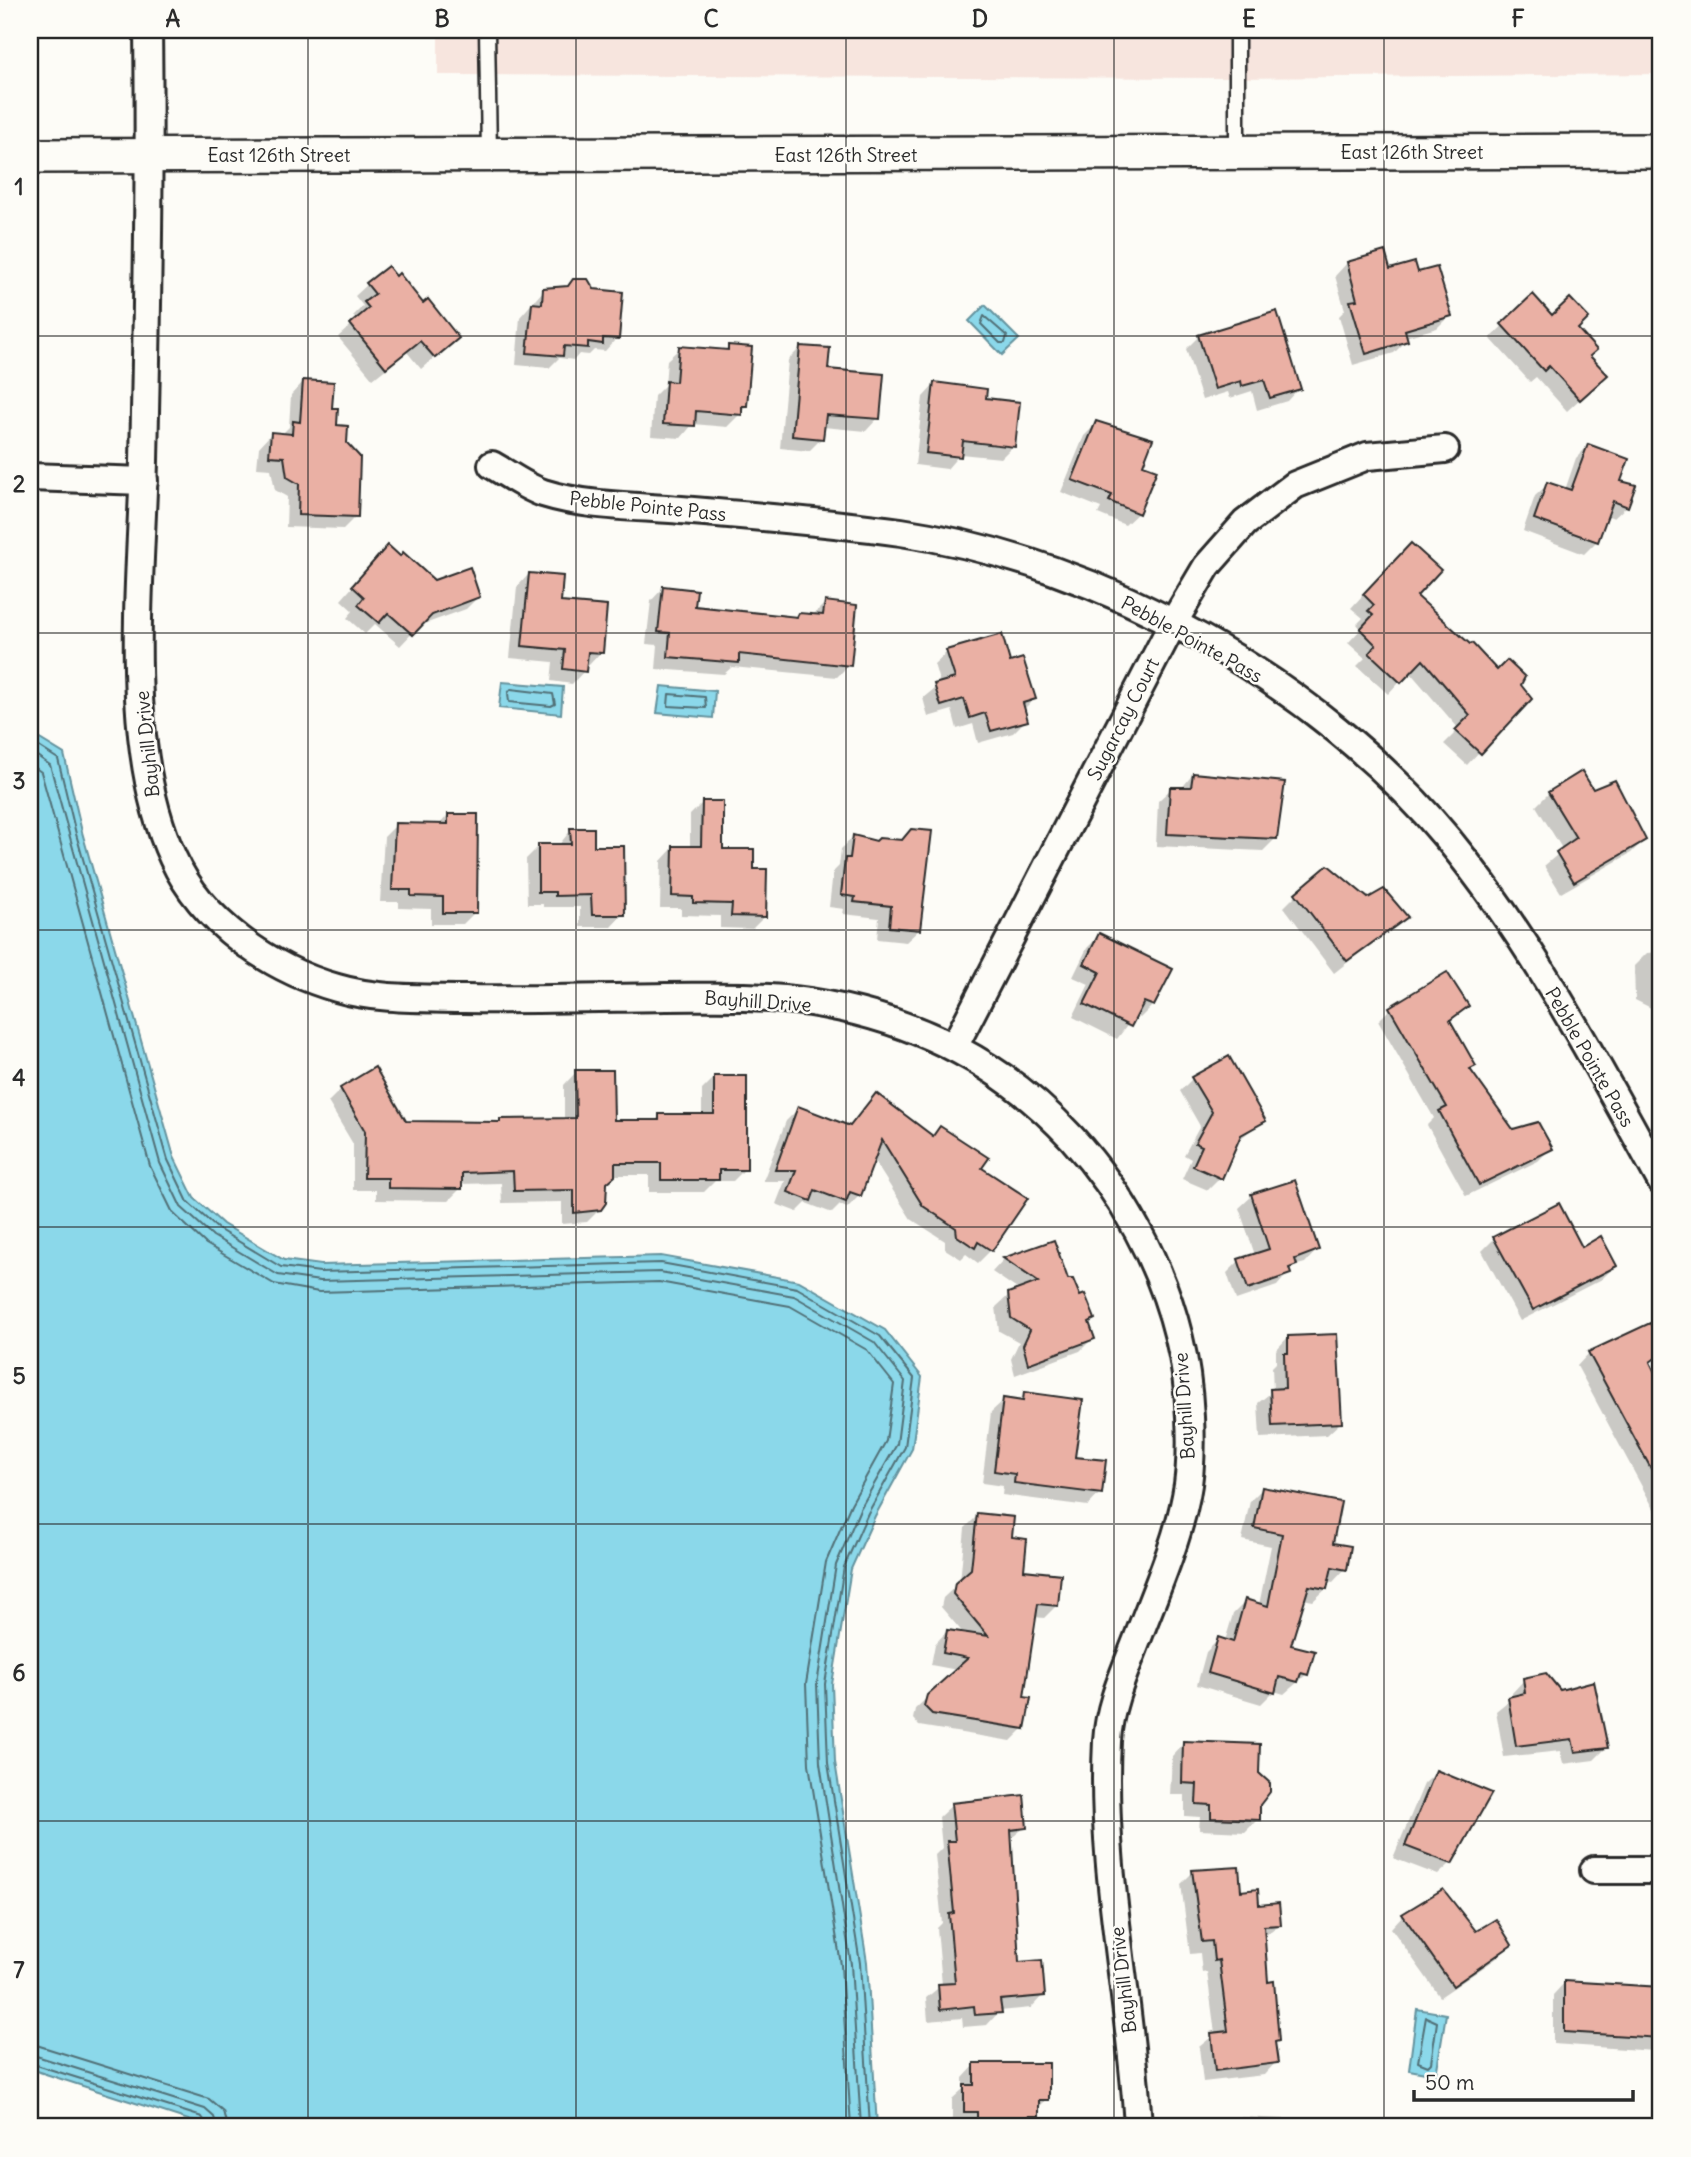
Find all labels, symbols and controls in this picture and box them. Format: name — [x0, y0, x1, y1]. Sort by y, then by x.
text: A — [166, 4, 181, 33]
text: B — [434, 4, 450, 33]
text: C — [703, 4, 719, 33]
text: D — [972, 4, 988, 33]
text: E — [1242, 4, 1256, 33]
text: F — [1511, 4, 1525, 33]
street label: East 126th Street — [1341, 140, 1483, 164]
street label: East 126th Street — [208, 143, 350, 167]
street label: East 126th Street — [775, 143, 917, 167]
text: 1 — [14, 172, 24, 201]
text: 2 — [13, 469, 26, 498]
street label: Pebble Pointe Pass — [568, 486, 728, 526]
street label: Pebble Pointe Pass — [1117, 590, 1267, 688]
street label: Sugarcay Court — [1082, 654, 1164, 784]
street label: Bayhill Drive — [129, 689, 165, 799]
text: 3 — [12, 766, 26, 795]
street label: Pebble Pointe Pass — [1540, 983, 1640, 1131]
street label: Bayhill Drive — [704, 985, 812, 1017]
text: 4 — [12, 1063, 26, 1092]
street label: Bayhill Drive — [1168, 1352, 1200, 1460]
text: 5 — [12, 1361, 26, 1390]
text: 6 — [12, 1658, 26, 1687]
street label: Bayhill Drive — [1105, 1925, 1141, 2035]
text: 7 — [13, 1955, 25, 1984]
scale bar — [1414, 2059, 1633, 2103]
text: 50 m — [1425, 2069, 1474, 2096]

